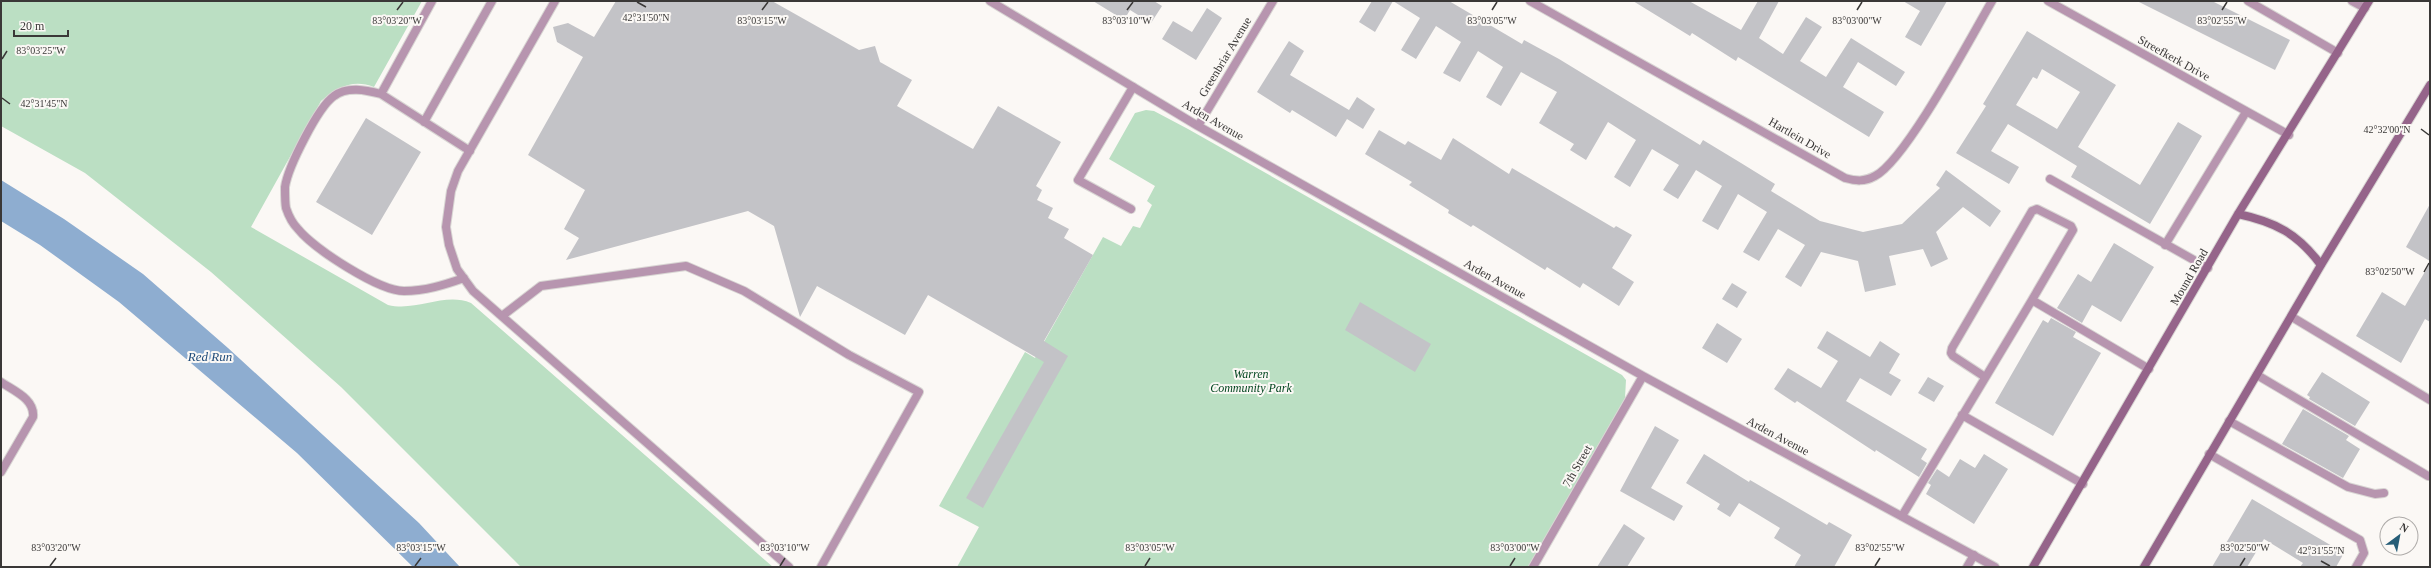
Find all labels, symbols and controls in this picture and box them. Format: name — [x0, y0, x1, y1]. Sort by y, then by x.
scale bar — [14, 12, 68, 38]
text: 42°31'50"N — [622, 12, 670, 23]
text: 83°03'20"W — [372, 15, 422, 26]
text: 83°03'15"W — [737, 15, 787, 26]
text: 83°03'10"W — [1102, 15, 1152, 26]
street label: Greenbriar Avenue — [1196, 15, 1254, 99]
text: 83°03'05"W — [1467, 15, 1517, 26]
text: 83°03'00"W — [1832, 15, 1882, 26]
text: 83°02'55"W — [2197, 15, 2247, 26]
text: 20 m — [20, 19, 45, 33]
street label: Streefkerk Drive — [2135, 32, 2213, 84]
text: 83°03'25"W — [16, 45, 66, 56]
street label: Arden Avenue — [1180, 97, 1246, 143]
text: 42°31'45"N — [20, 98, 68, 109]
street label: Hartlein Drive — [1766, 115, 1834, 161]
text: 42°32'00"N — [2363, 124, 2411, 135]
street label: Mound Road — [2167, 246, 2211, 308]
street label: Arden Avenue — [1462, 256, 1528, 302]
text: 83°02'50"W — [2365, 266, 2415, 277]
water label: Red Run — [187, 349, 232, 364]
park label: Warren Community Park — [1210, 367, 1293, 395]
street label: Arden Avenue — [1744, 414, 1812, 458]
street label: 7th Street — [1559, 442, 1595, 490]
north arrow — [2379, 516, 2419, 556]
text: N — [2398, 520, 2411, 535]
text: 83°03'20"W — [31, 542, 81, 553]
text: 83°03'15"W — [396, 542, 446, 553]
text: 83°03'10"W — [760, 542, 810, 553]
text: 83°03'05"W — [1125, 542, 1175, 553]
text: 83°03'00"W — [1490, 542, 1540, 553]
text: 83°02'55"W — [1855, 542, 1905, 553]
text: 83°02'50"W — [2220, 542, 2270, 553]
text: 42°31'55"N — [2297, 545, 2345, 556]

